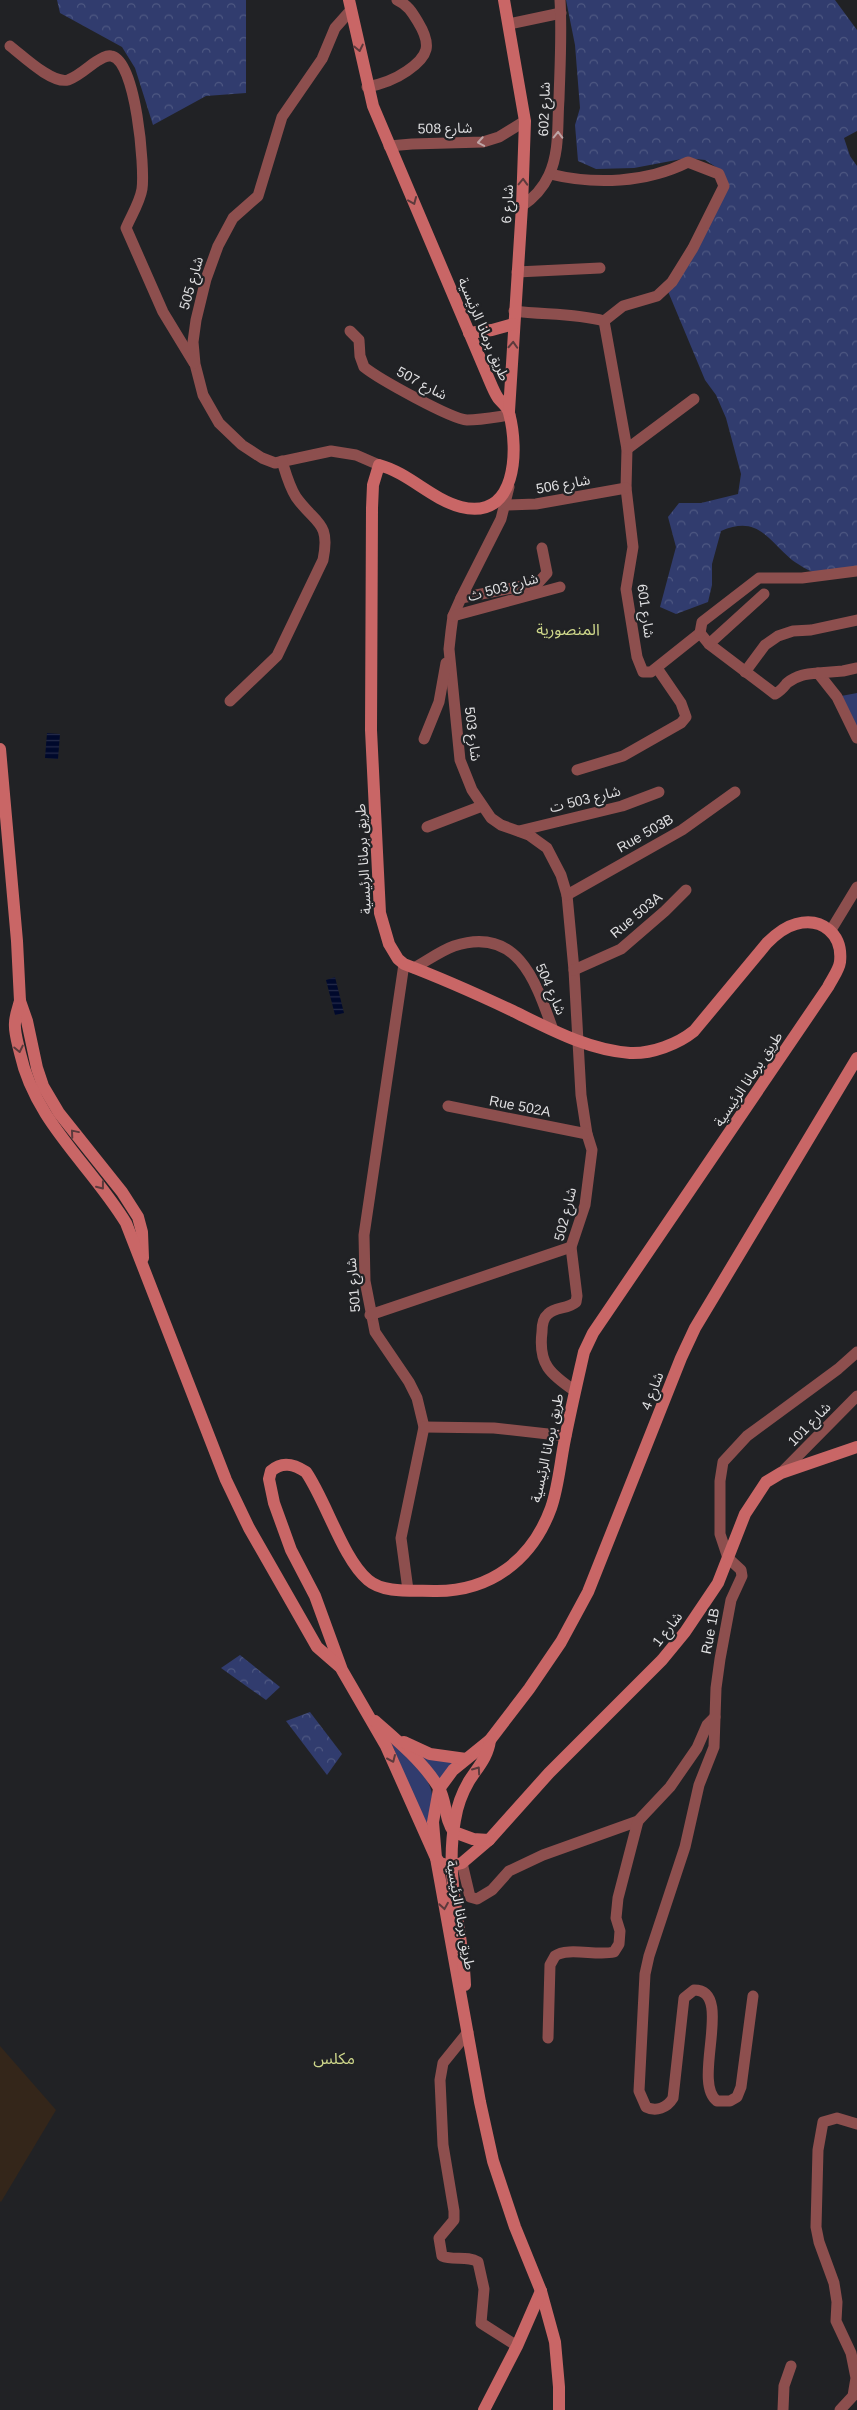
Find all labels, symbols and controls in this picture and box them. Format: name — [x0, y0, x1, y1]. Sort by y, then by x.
one-way arrow — [353, 43, 364, 52]
street label: شارع 602 — [535, 81, 556, 137]
street label: شارع 508 — [418, 120, 472, 139]
one-way arrow — [552, 130, 563, 138]
one-way arrow — [477, 136, 486, 146]
one-way arrow — [517, 178, 528, 186]
street label: شارع 6 — [498, 184, 519, 224]
one-way arrow — [406, 196, 417, 205]
street label: شارع 505 — [176, 255, 209, 312]
street label: طريق برمانا الرئيسية — [453, 275, 513, 384]
one-way arrow — [507, 340, 518, 348]
street label: شارع 507 — [393, 363, 450, 406]
street label: شارع 506 — [535, 471, 592, 500]
street label: شارع 503 ث — [466, 570, 541, 607]
street label: شارع 601 — [631, 583, 658, 640]
district label: المنصورية — [536, 621, 600, 639]
street label: شارع 503 — [459, 706, 484, 762]
street label: شارع 503 ت — [548, 782, 623, 818]
street label: طريق برمانا الرئيسية — [352, 803, 376, 915]
street label: Rue 503B — [614, 811, 676, 855]
street label: Rue 503A — [607, 888, 665, 941]
street label: شارع 504 — [530, 961, 569, 1018]
street label: طريق برمانا الرئيسية — [710, 1029, 787, 1131]
one-way arrow — [13, 1044, 24, 1053]
street label: Rue 502A — [488, 1092, 553, 1120]
one-way arrow — [72, 1130, 80, 1139]
one-way arrow — [96, 1180, 104, 1189]
street label: شارع 502 — [551, 1186, 582, 1243]
street label: شارع 501 — [343, 1257, 366, 1313]
street label: شارع 4 — [638, 1370, 669, 1413]
street label: طريق برمانا الرئيسية — [528, 1392, 568, 1504]
street label: شارع 101 — [784, 1399, 836, 1451]
street label: Rue 1B — [698, 1607, 722, 1655]
street label: شارع 1 — [649, 1609, 688, 1651]
one-way arrow — [385, 1754, 396, 1763]
one-way arrow — [471, 1766, 480, 1776]
street label: طريق برمانا الرئيسية — [442, 1859, 479, 1971]
one-way arrow — [438, 1902, 448, 1911]
district label: مكلس — [313, 2050, 355, 2068]

